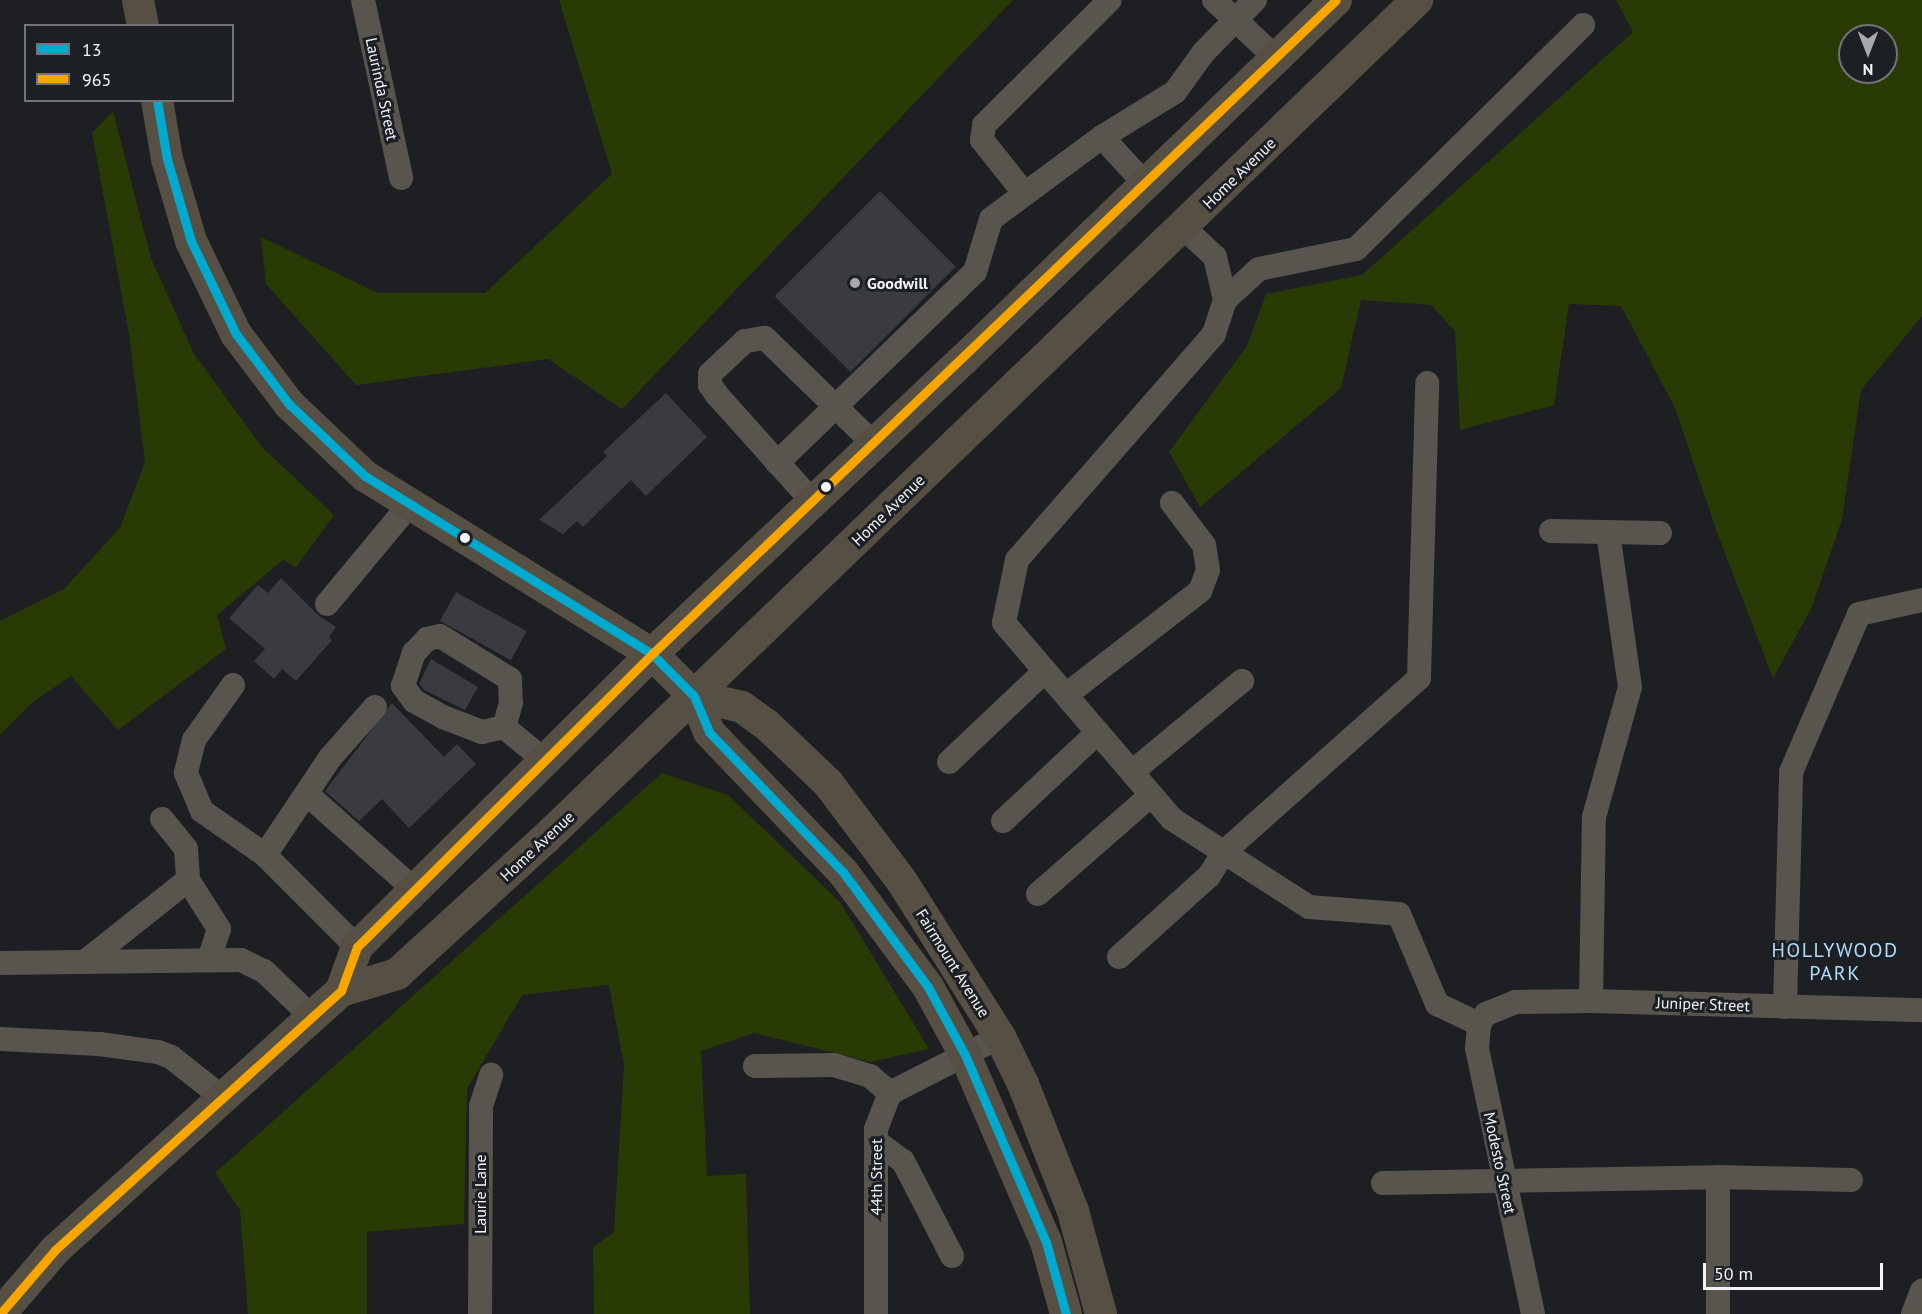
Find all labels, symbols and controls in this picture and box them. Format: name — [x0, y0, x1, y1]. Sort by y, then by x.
legend — [24, 24, 234, 102]
north arrow — [1838, 24, 1898, 84]
street label: Laurinda Street — [362, 36, 402, 142]
text: 13 — [82, 38, 102, 61]
text: N — [1863, 60, 1873, 80]
text: 965 — [82, 68, 111, 91]
street label: Home Avenue — [1198, 133, 1280, 213]
place label: Goodwill — [867, 273, 928, 293]
marker: Goodwill — [848, 276, 862, 290]
street label: Home Avenue — [847, 470, 929, 550]
unlabelled marker — [820, 481, 832, 493]
unlabelled marker — [459, 532, 471, 544]
street label: Home Avenue — [496, 807, 578, 885]
street label: Fairmount Avenue — [912, 905, 994, 1021]
district label: HOLLYWOOD PARK — [1772, 938, 1898, 985]
street label: Juniper Street — [1656, 993, 1750, 1015]
street label: Modesto Street — [1480, 1110, 1520, 1216]
street label: 44th Street — [866, 1139, 886, 1215]
street label: Laurie Lane — [470, 1154, 490, 1234]
scale bar — [1706, 1251, 1886, 1289]
text: 50 m — [1714, 1262, 1753, 1285]

